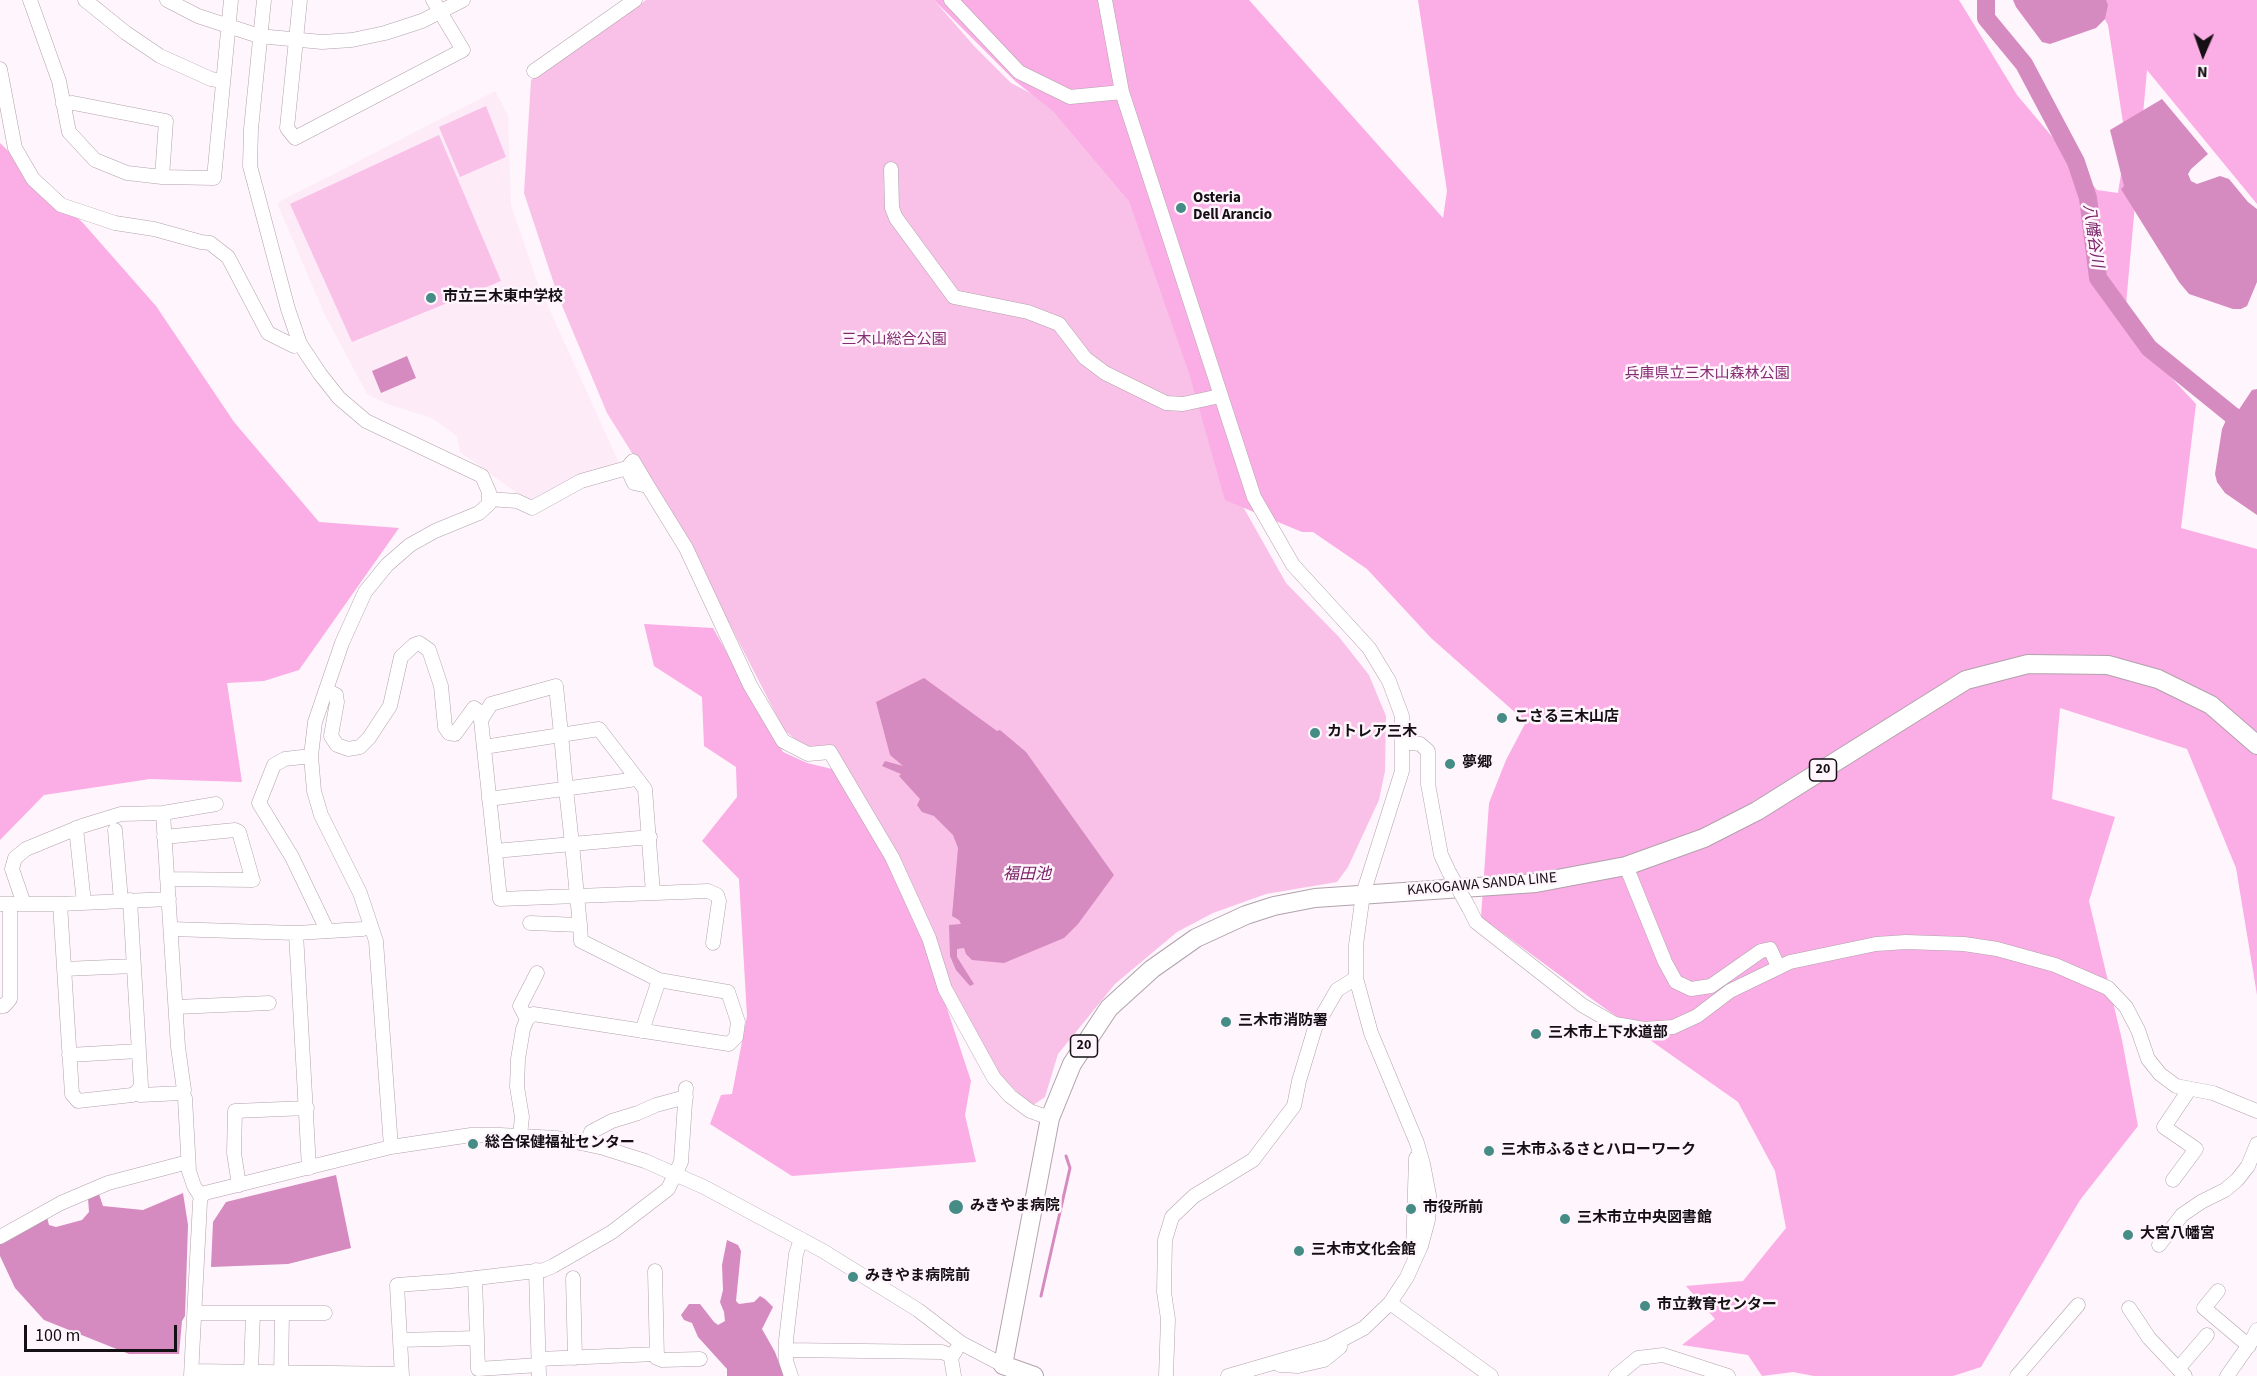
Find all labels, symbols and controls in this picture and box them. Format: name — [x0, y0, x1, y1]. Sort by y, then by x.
north arrow — [2173, 24, 2233, 84]
text: N — [2197, 61, 2208, 83]
place label: Osteria Dell Arancio — [1193, 190, 1272, 225]
marker: Osteria Dell Arancio — [1174, 201, 1188, 215]
water label: 八幡谷川 — [2078, 203, 2106, 269]
place label: 市立三木東中学校 — [443, 289, 563, 307]
marker: 市立三木東中学校 — [424, 291, 438, 305]
park label: 三木山総合公園 — [842, 332, 946, 350]
park label: 兵庫県立三木山森林公園 — [1625, 366, 1789, 384]
place label: こさる三木山店 — [1514, 709, 1619, 727]
marker: こさる三木山店 — [1495, 711, 1509, 725]
place label: カトレア三木 — [1327, 724, 1417, 742]
marker: カトレア三木 — [1308, 726, 1322, 740]
place label: 夢郷 — [1462, 755, 1492, 773]
marker: 夢郷 — [1443, 757, 1457, 771]
road number: 20 — [1810, 759, 1836, 781]
water label: 福田池 — [1003, 865, 1051, 885]
street label: KAKOGAWA SANDA LINE — [1406, 869, 1558, 901]
place label: 三木市消防署 — [1238, 1013, 1328, 1031]
marker: 三木市消防署 — [1219, 1015, 1233, 1029]
place label: 三木市上下水道部 — [1548, 1025, 1668, 1043]
marker: 三木市上下水道部 — [1529, 1027, 1543, 1041]
road number: 20 — [1070, 1035, 1098, 1057]
place label: 総合保健福祉センター — [485, 1135, 635, 1153]
marker: 総合保健福祉センター — [466, 1137, 480, 1151]
place label: 三木市ふるさとハローワーク — [1501, 1142, 1696, 1160]
marker: 三木市ふるさとハローワーク — [1482, 1144, 1496, 1158]
marker: みきやま病院 — [947, 1198, 965, 1216]
place label: みきやま病院 — [970, 1198, 1060, 1216]
place label: 市役所前 — [1423, 1200, 1483, 1218]
marker: 市役所前 — [1404, 1202, 1418, 1216]
place label: 三木市立中央図書館 — [1577, 1210, 1712, 1228]
marker: 三木市立中央図書館 — [1558, 1212, 1572, 1226]
place label: 大宮八幡宮 — [2140, 1226, 2215, 1244]
marker: 大宮八幡宮 — [2121, 1228, 2135, 1242]
place label: 三木市文化会館 — [1311, 1242, 1416, 1260]
marker: 三木市文化会館 — [1292, 1244, 1306, 1258]
place label: みきやま病院前 — [865, 1268, 970, 1286]
marker: みきやま病院前 — [846, 1270, 860, 1284]
place label: 市立教育センター — [1657, 1297, 1777, 1315]
marker: 市立教育センター — [1638, 1299, 1652, 1313]
scale bar — [27, 1313, 180, 1351]
text: 100 m — [35, 1323, 80, 1348]

